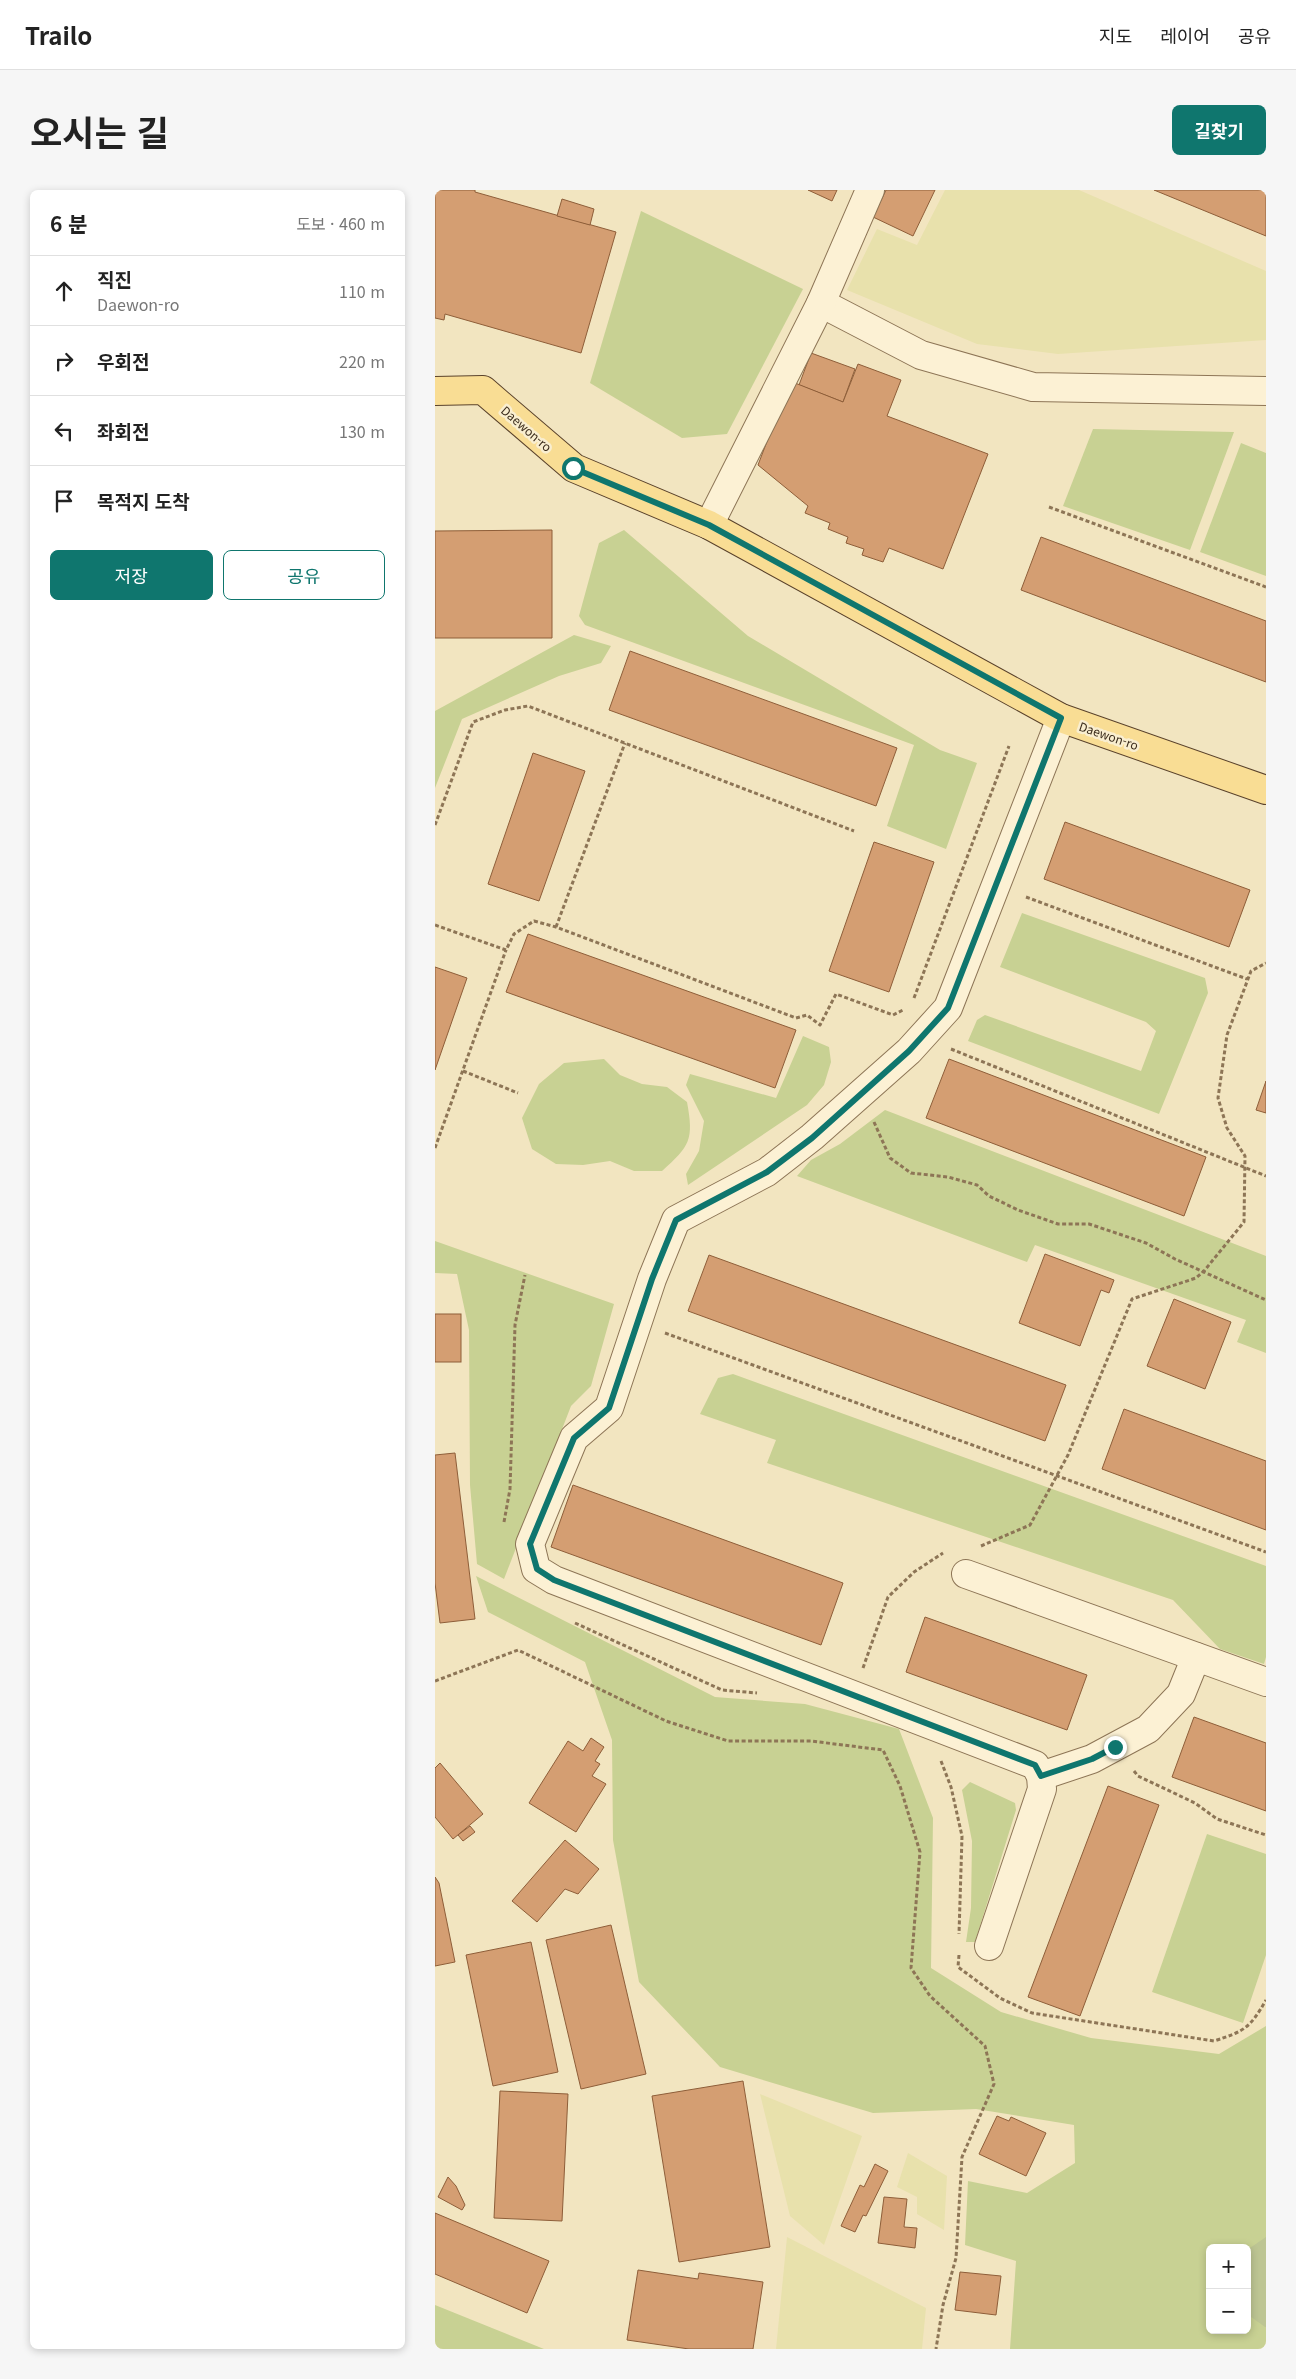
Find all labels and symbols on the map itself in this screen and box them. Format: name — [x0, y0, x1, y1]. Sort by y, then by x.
street label: Daewon-ro — [498, 401, 556, 455]
route start — [562, 457, 585, 480]
street label: Daewon-ro — [1077, 717, 1141, 753]
route end — [1104, 1736, 1127, 1759]

